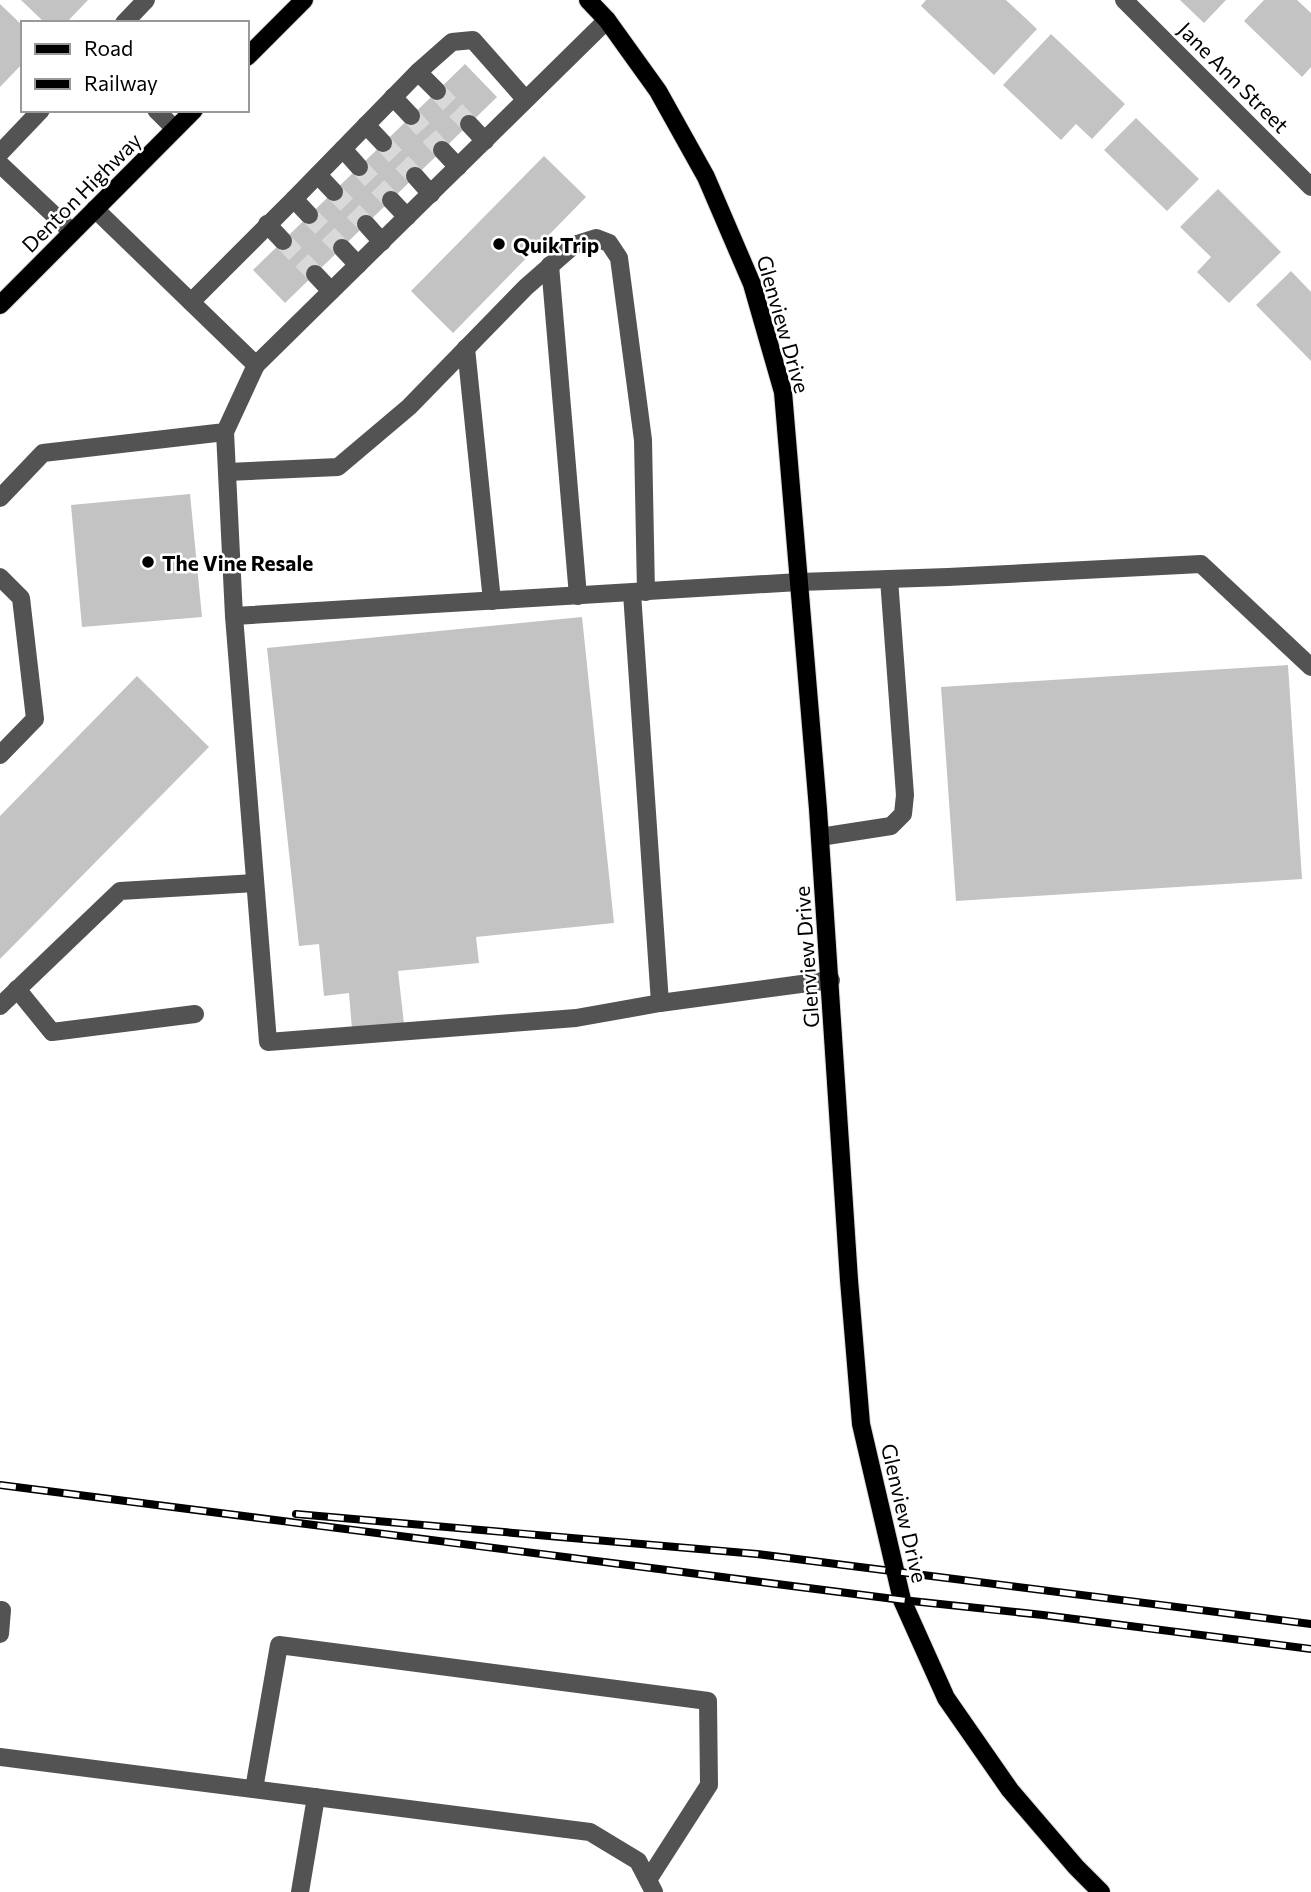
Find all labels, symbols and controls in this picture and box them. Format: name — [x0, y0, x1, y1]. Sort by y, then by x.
street label: Jane Ann Street — [1173, 16, 1295, 138]
legend — [21, 21, 248, 112]
text: Road — [84, 35, 133, 60]
text: Railway — [84, 70, 158, 95]
street label: Denton Highway — [16, 127, 146, 257]
place label: QuikTrip — [513, 232, 599, 257]
marker: QuikTrip — [491, 236, 507, 252]
street label: Glenview Drive — [752, 252, 816, 396]
place label: The Vine Resale — [162, 550, 313, 575]
marker: The Vine Resale — [140, 554, 156, 570]
street label: Glenview Drive — [789, 885, 823, 1029]
street label: Glenview Drive — [877, 1441, 933, 1585]

